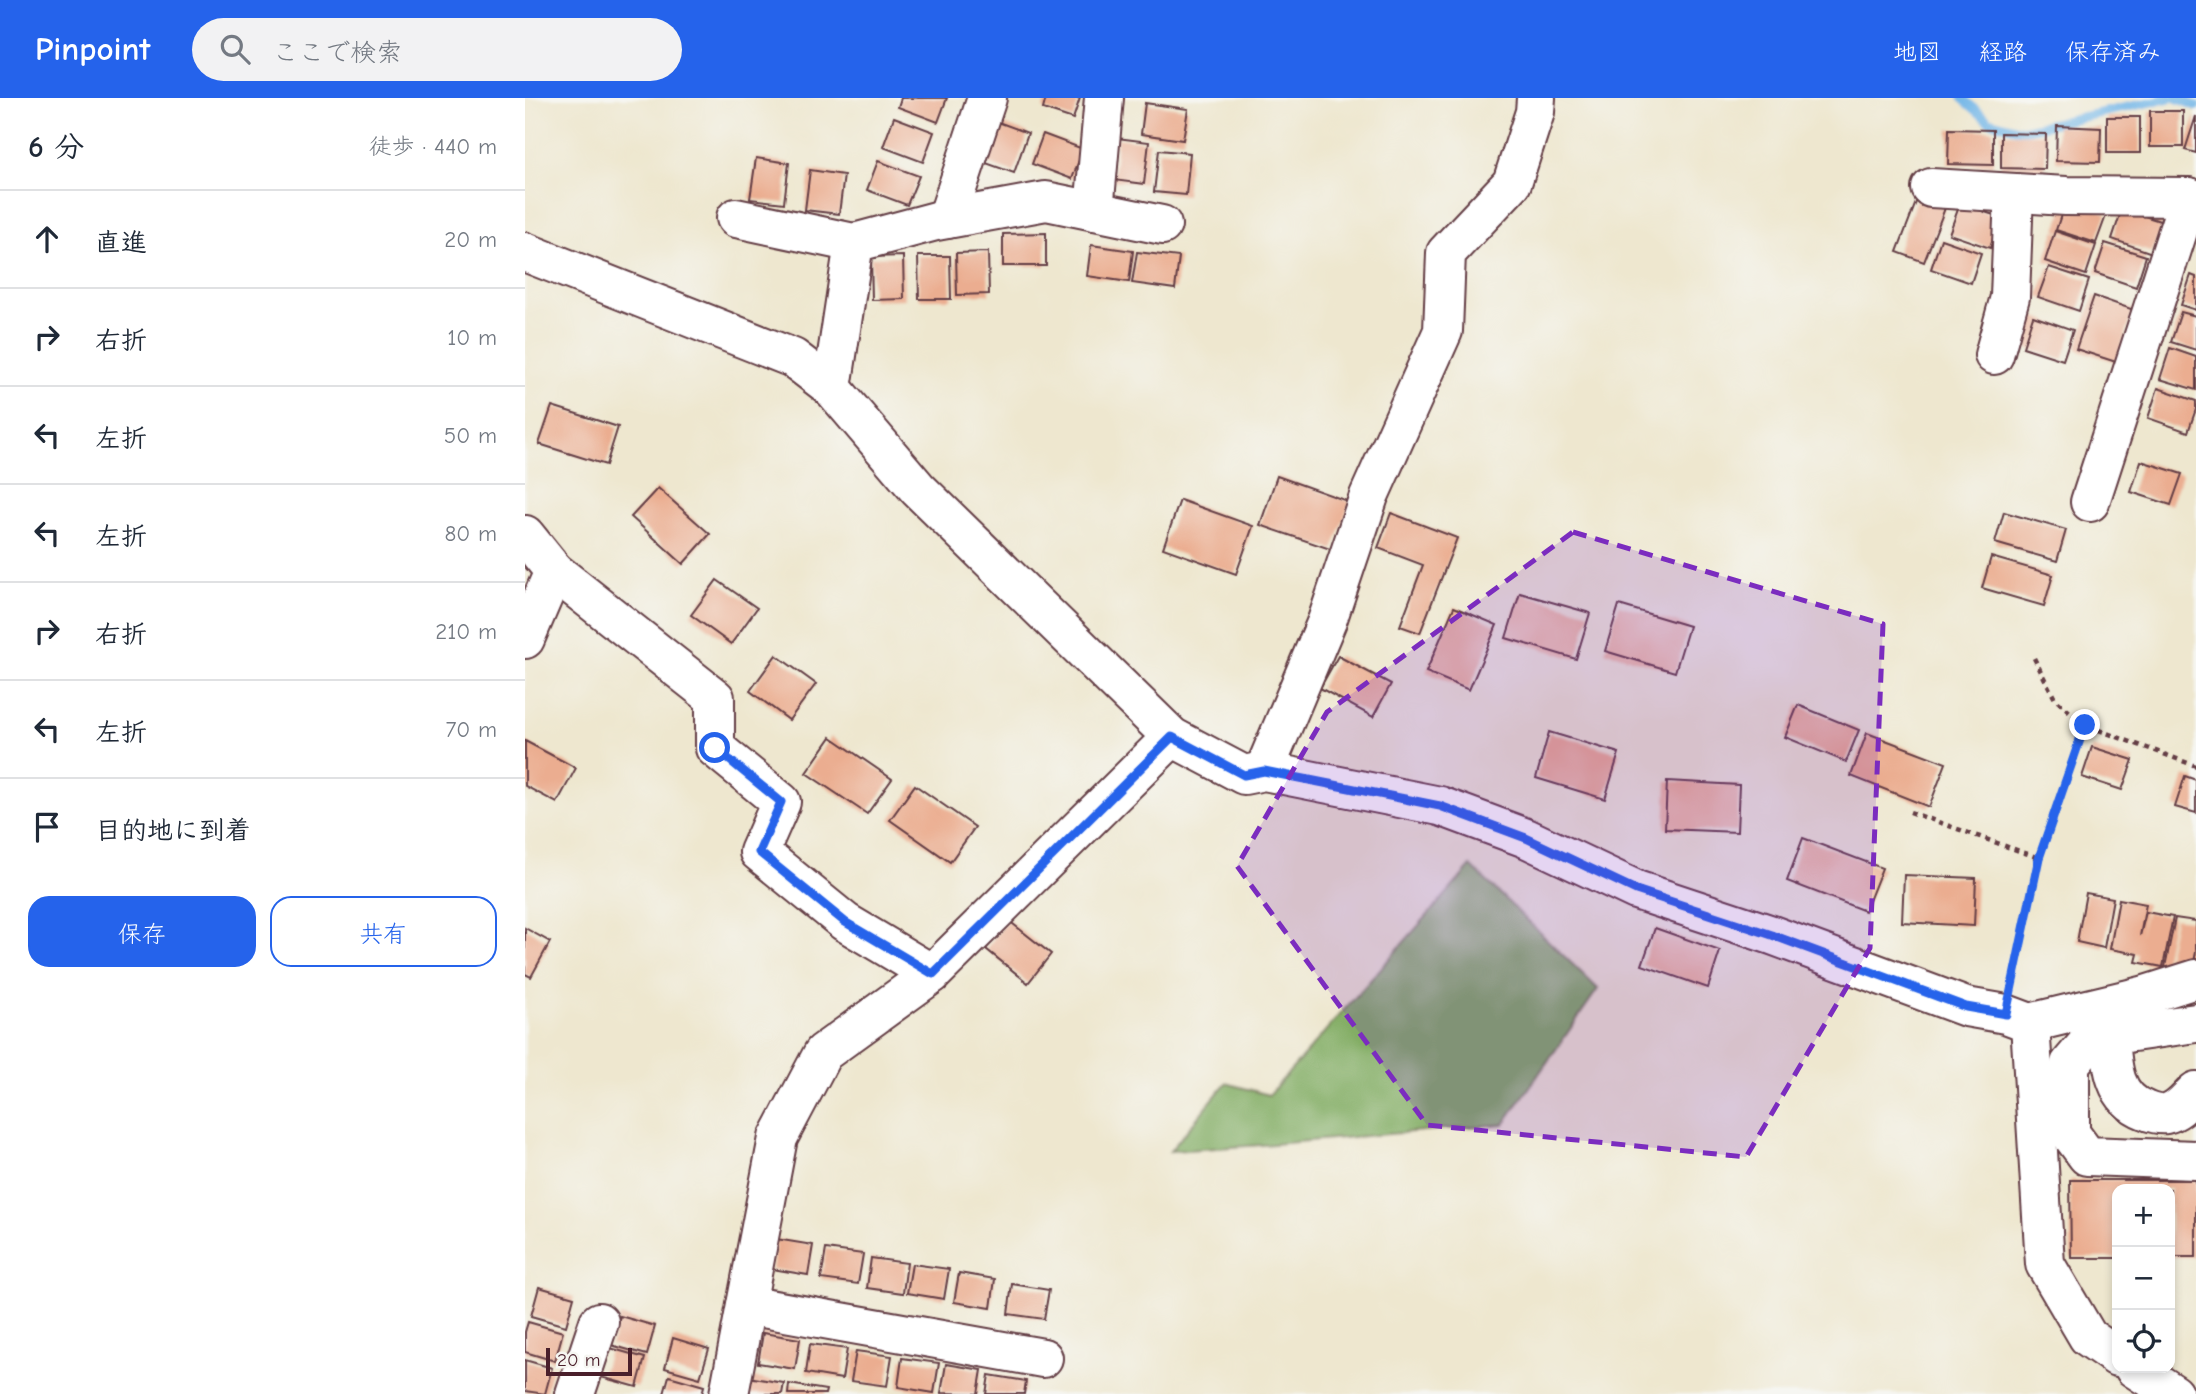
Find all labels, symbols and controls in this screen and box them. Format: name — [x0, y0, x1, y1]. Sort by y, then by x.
search box — [192, 18, 682, 81]
text: Pinpoint — [35, 30, 150, 68]
icon: search — [216, 30, 254, 68]
text: ここで検索 — [272, 38, 402, 68]
text: 地図 — [1893, 38, 1941, 66]
text: 経路 — [1979, 38, 2027, 66]
text: 保存済み — [2065, 38, 2161, 66]
text: 6 分 — [28, 130, 84, 165]
text: 徒歩 · 440 m — [369, 133, 497, 160]
icon: ahead — [28, 220, 66, 258]
text: 20 m — [444, 226, 497, 253]
text: 直進 — [95, 228, 147, 258]
icon: right — [28, 318, 66, 356]
text: 10 m — [447, 324, 497, 351]
text: 右折 — [95, 326, 147, 356]
icon: left — [28, 416, 66, 454]
text: 50 m — [444, 422, 497, 449]
text: 左折 — [95, 424, 147, 454]
icon: left — [28, 514, 66, 552]
text: 80 m — [444, 520, 497, 547]
text: 左折 — [95, 522, 147, 552]
icon: right — [28, 612, 66, 650]
text: 210 m — [435, 618, 497, 645]
text: 右折 — [95, 620, 147, 650]
route end — [2069, 709, 2100, 740]
icon: left — [28, 710, 66, 748]
text: 70 m — [445, 716, 497, 743]
text: 左折 — [95, 718, 147, 748]
route start — [699, 732, 730, 763]
icon: arrive — [28, 808, 66, 846]
text: 目的地に到着 — [95, 816, 251, 846]
button: 保存 — [28, 896, 256, 967]
button: 共有 — [270, 896, 497, 967]
map controls — [2112, 1184, 2175, 1373]
button: + — [2112, 1184, 2175, 1247]
button: − — [2112, 1247, 2175, 1310]
button: locate — [2112, 1310, 2175, 1373]
scale bar — [546, 1345, 632, 1377]
text: 20 m — [557, 1349, 601, 1371]

